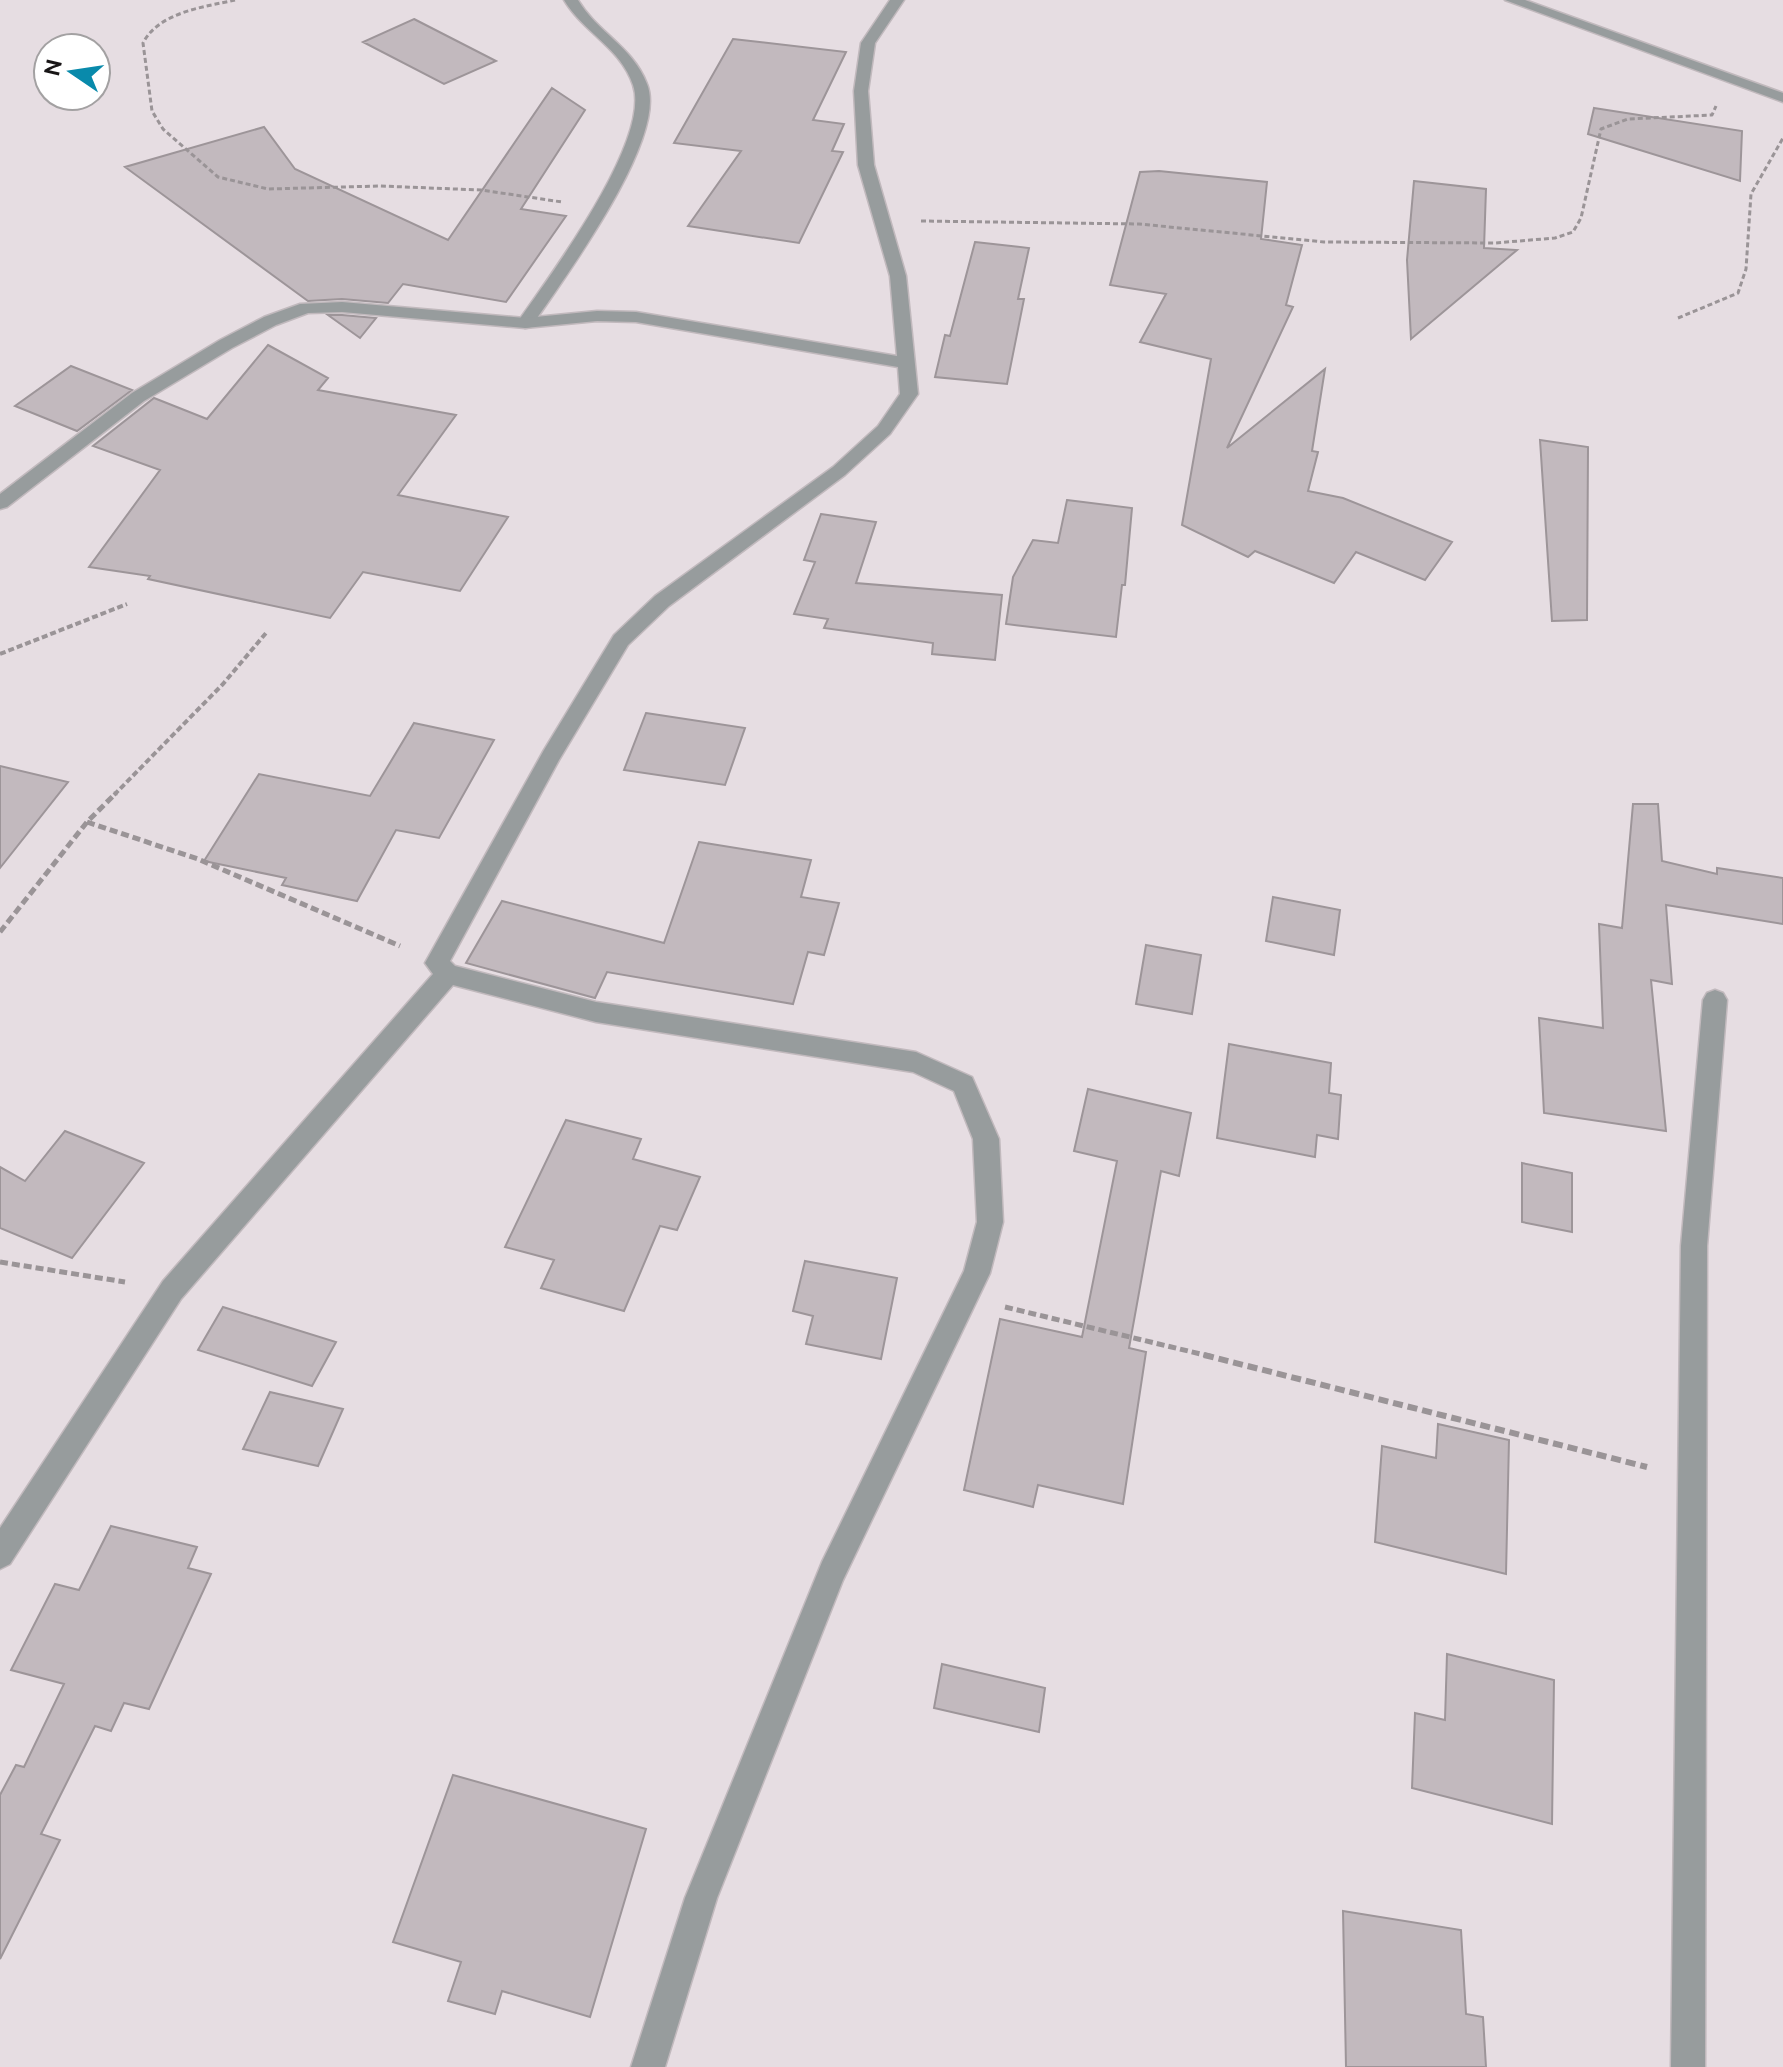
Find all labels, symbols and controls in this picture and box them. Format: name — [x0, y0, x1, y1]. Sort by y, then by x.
north arrow — [32, 32, 112, 112]
text: N — [38, 57, 66, 78]

